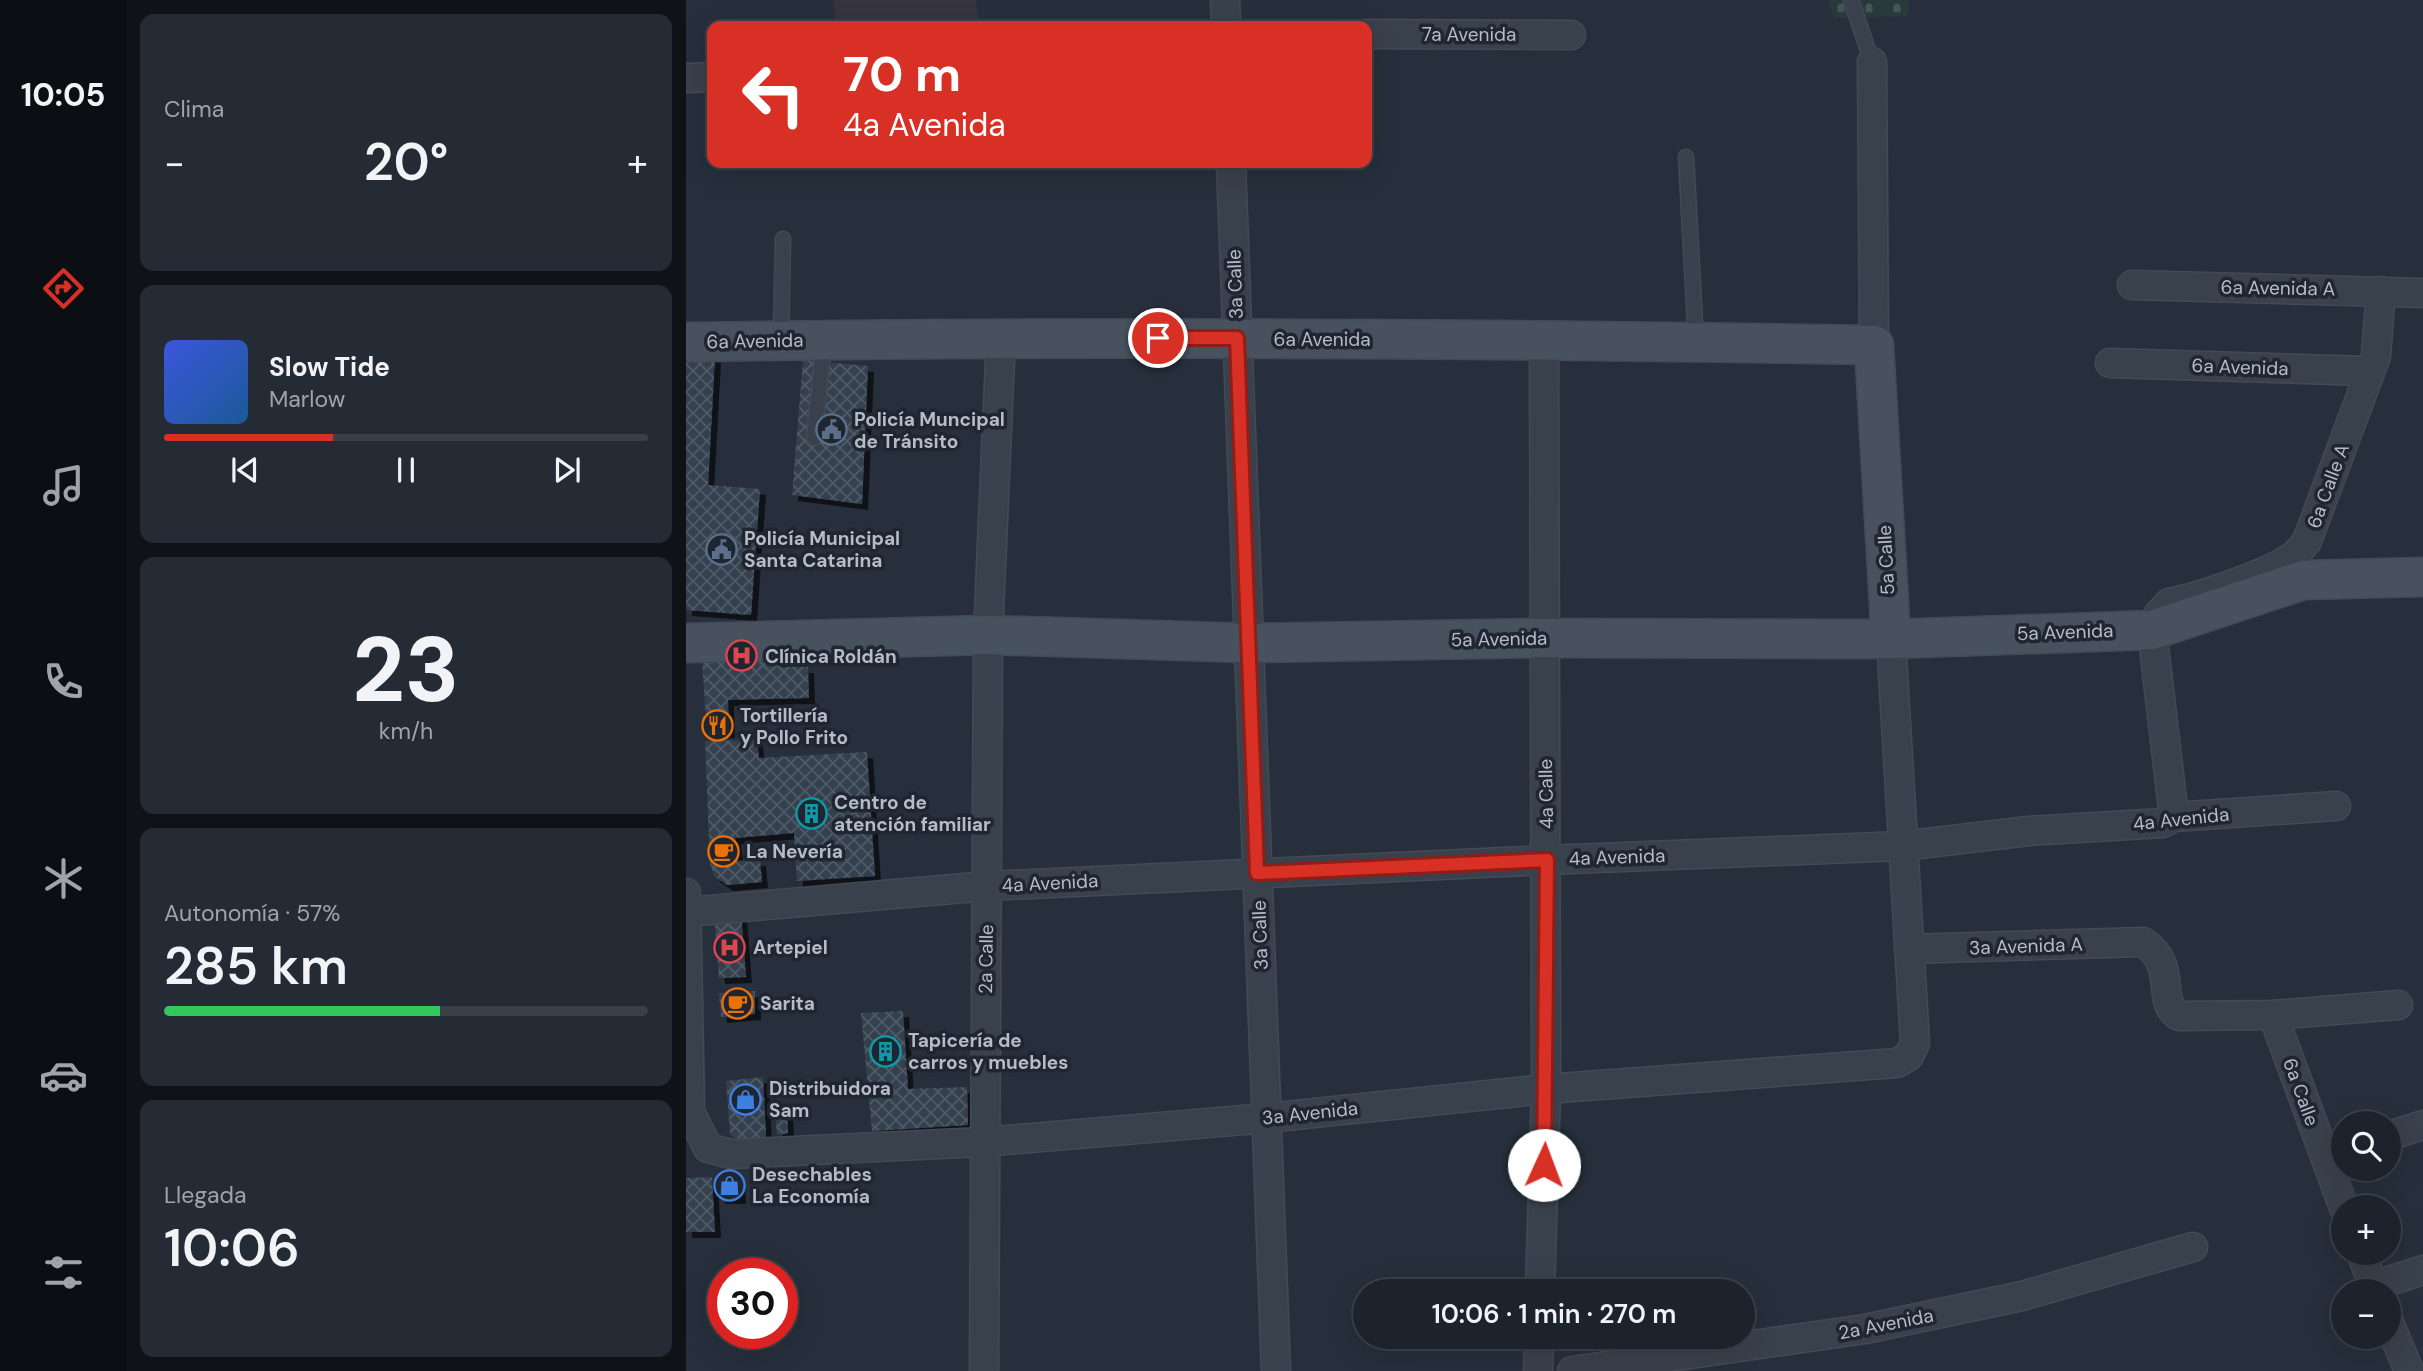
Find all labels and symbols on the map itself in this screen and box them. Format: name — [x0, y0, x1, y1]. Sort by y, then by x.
street label: 7a Avenida — [1422, 22, 1516, 47]
street label: 3a Calle — [1221, 249, 1249, 319]
street label: 6a Avenida A — [2220, 275, 2336, 302]
pin — [1128, 308, 1188, 368]
street label: 6a Avenida — [1273, 327, 1371, 352]
street label: 6a Avenida — [706, 328, 804, 354]
street label: 6a Avenida — [2191, 353, 2289, 381]
place label: Policía Muncipal de Tránsito — [854, 407, 1005, 454]
public building icon: Policía Muncipal de Tránsito — [814, 413, 848, 447]
street label: 6a Calle A — [2301, 440, 2355, 532]
street label: 5a Calle — [1872, 524, 1900, 596]
place label: Policía Municipal Santa Catarina — [744, 526, 900, 573]
public building icon: Policía Municipal Santa Catarina — [704, 532, 738, 566]
street label: 5a Avenida — [2016, 618, 2114, 646]
street label: 5a Avenida — [1450, 626, 1548, 652]
hospital icon: Clínica Roldán — [725, 639, 759, 673]
place label: Clínica Roldán — [765, 644, 897, 669]
place label: Tortillería y Pollo Frito — [740, 703, 848, 750]
restaurant icon: Tortillería y Pollo Frito — [700, 709, 734, 743]
street label: 4a Calle — [1533, 759, 1559, 829]
place label: Centro de atención familiar — [834, 790, 991, 837]
building icon: Centro de atención familiar — [794, 796, 828, 830]
street label: 4a Avenida — [2132, 802, 2230, 836]
cafe icon: La Nevería — [706, 834, 740, 868]
place label: La Nevería — [746, 839, 843, 864]
street label: 4a Avenida — [1568, 843, 1666, 871]
street label: 4a Avenida — [1001, 868, 1099, 898]
street label: 3a Calle — [1246, 900, 1274, 970]
street label: 2a Calle — [973, 924, 999, 994]
hospital icon: Artepiel — [713, 930, 747, 964]
street label: 3a Avenida A — [1969, 932, 2084, 960]
place label: Artepiel — [753, 935, 828, 960]
cafe icon: Sarita — [720, 986, 754, 1020]
place label: Sarita — [760, 991, 815, 1016]
place label: Tapicería de carros y muebles — [908, 1028, 1068, 1075]
building icon: Tapicería de carros y muebles — [868, 1034, 902, 1068]
street label: 6a Calle — [2277, 1055, 2325, 1129]
place label: Distribuidora Sam — [769, 1076, 891, 1123]
shop icon: Distribuidora Sam — [729, 1082, 763, 1116]
street label: 3a Avenida — [1261, 1096, 1359, 1130]
position arrow — [1507, 1128, 1581, 1202]
place label: Desechables La Economía — [752, 1162, 872, 1209]
shop icon: Desechables La Economía — [712, 1168, 746, 1202]
speed limit sign: 30 — [707, 1258, 798, 1349]
street label: 2a Avenida — [1836, 1303, 1936, 1345]

